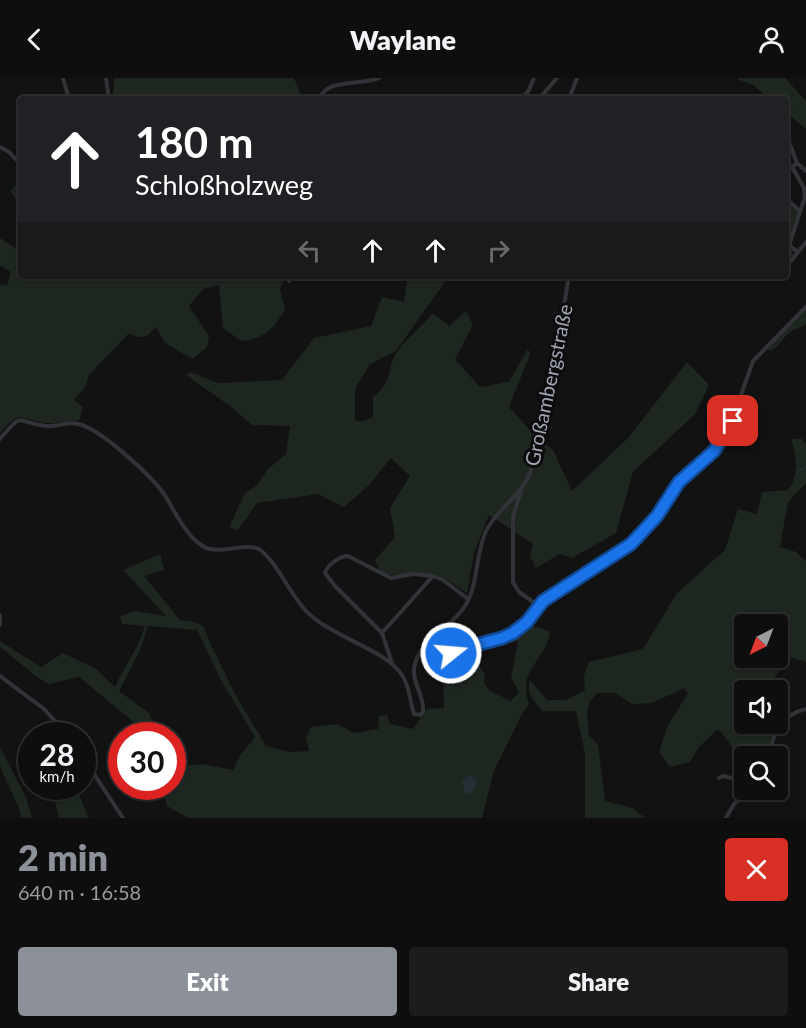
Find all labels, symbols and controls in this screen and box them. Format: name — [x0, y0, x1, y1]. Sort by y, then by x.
icon: back — [18, 23, 51, 56]
text: Waylane — [350, 23, 456, 56]
icon: person — [755, 23, 788, 56]
text: 180 m — [135, 117, 253, 167]
icon: ahead — [36, 120, 114, 198]
text: Schloßholzweg — [135, 168, 313, 201]
icon: left — [293, 234, 326, 267]
icon: ahead — [356, 234, 389, 267]
icon: ahead — [419, 234, 452, 267]
icon: right — [482, 234, 515, 267]
street label: Großambergstraße — [519, 302, 577, 468]
pin — [707, 395, 758, 446]
icon: arrive — [716, 404, 749, 437]
north arrow — [734, 614, 788, 668]
map controls — [734, 614, 788, 800]
position arrow — [419, 621, 483, 685]
button: sound — [734, 680, 788, 734]
speed limit sign: 30 — [108, 722, 186, 800]
text: 28 — [40, 736, 74, 772]
button: search — [734, 746, 788, 800]
text: km/h — [39, 767, 75, 785]
text: 2 min — [18, 835, 108, 879]
button: close — [725, 838, 788, 901]
text: 640 m · 16:58 — [18, 880, 141, 904]
button: Exit — [18, 947, 397, 1016]
button: Share — [409, 947, 788, 1016]

